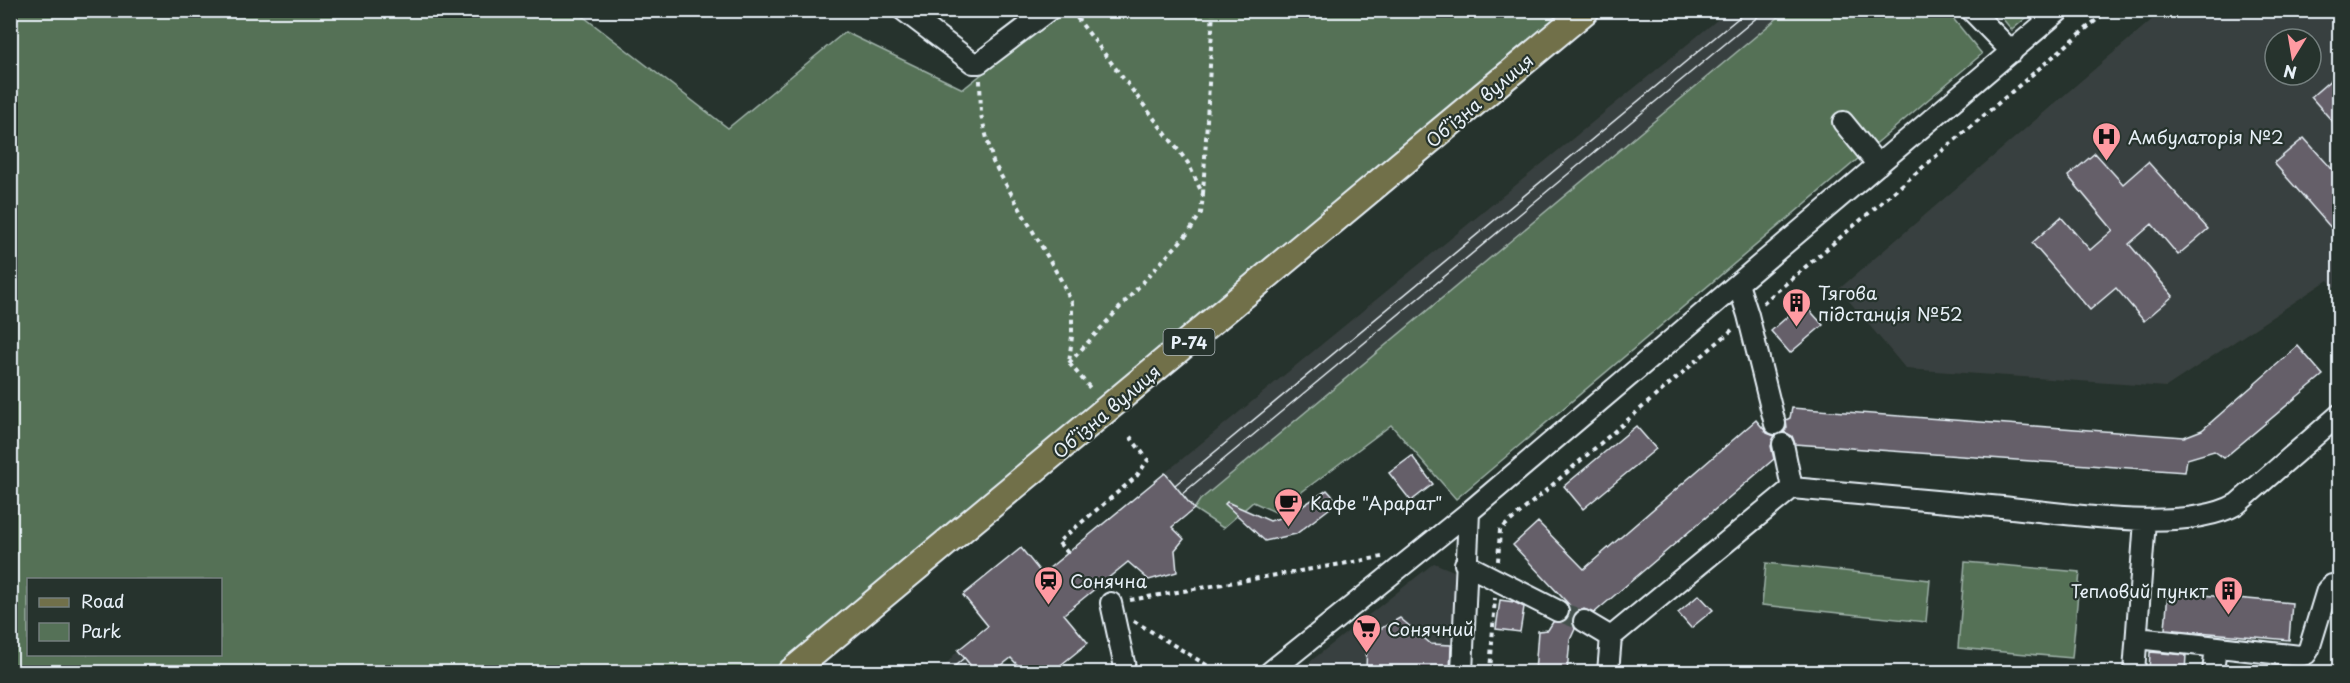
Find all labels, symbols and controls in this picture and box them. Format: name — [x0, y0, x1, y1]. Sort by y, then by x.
north arrow — [2263, 27, 2323, 87]
street label: Обʼїзна вулиця — [1419, 47, 1539, 153]
text: N — [2281, 60, 2298, 86]
hospital icon: Амбулаторія №2 — [2091, 120, 2123, 162]
place label: Амбулаторія №2 — [2128, 123, 2284, 150]
place label: Тягова підстанція №52 — [1818, 279, 1963, 327]
building icon: Тягова підстанція №52 — [1781, 286, 1813, 328]
road number: Р-74 — [1164, 329, 1214, 355]
street label: Обʼїзна вулиця — [1046, 358, 1166, 464]
cafe icon: Кафе "Арарат" — [1273, 486, 1305, 528]
place label: Кафе "Арарат" — [1310, 489, 1443, 516]
station icon: Сонячна — [1033, 564, 1065, 606]
place label: Сонячна — [1070, 567, 1148, 594]
building icon: Тепловий пункт — [2213, 574, 2245, 616]
place label: Тепловий пункт — [2071, 577, 2208, 604]
legend — [27, 578, 222, 656]
text: Road — [81, 587, 125, 614]
supermarket icon: Сонячний — [1350, 612, 1382, 654]
place label: Сонячний — [1387, 615, 1474, 642]
text: Park — [81, 617, 121, 644]

